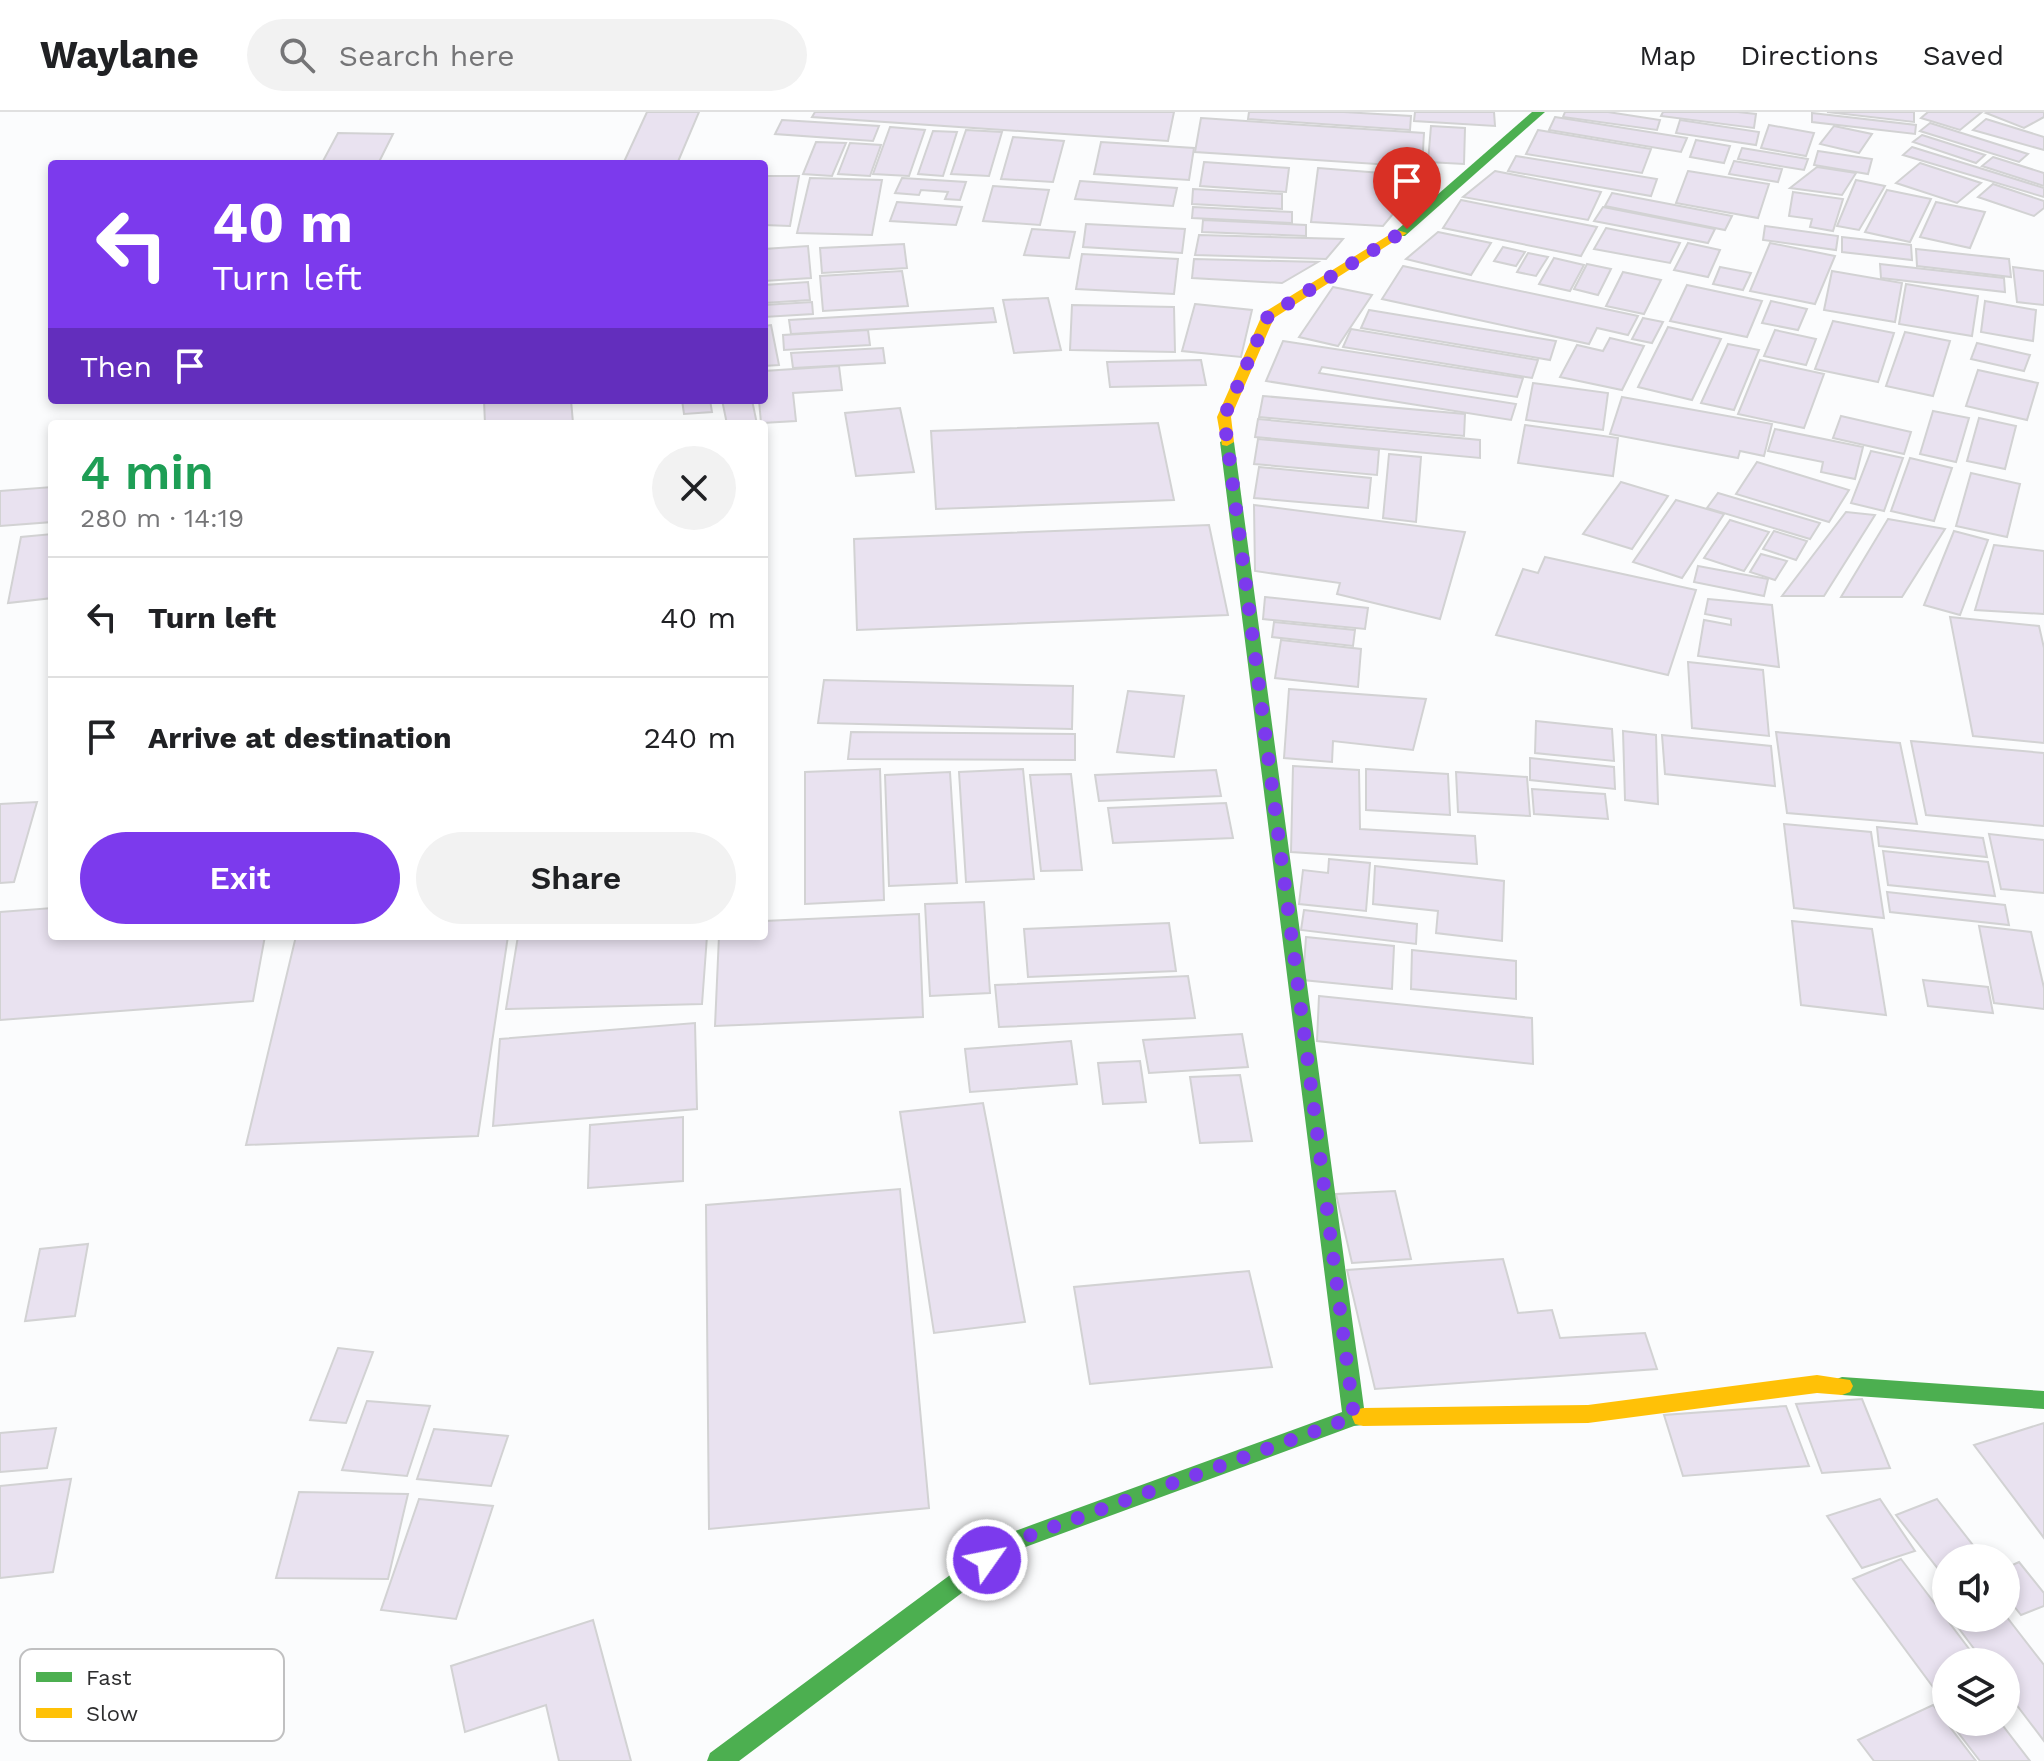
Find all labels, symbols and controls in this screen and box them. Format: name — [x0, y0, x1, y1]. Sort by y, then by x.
search box — [247, 19, 807, 91]
text: Waylane — [40, 33, 199, 77]
icon: search — [275, 33, 319, 77]
text: Search here — [339, 38, 515, 73]
text: Map — [1639, 39, 1696, 72]
text: Directions — [1740, 39, 1879, 72]
text: Saved — [1923, 39, 2004, 72]
pin — [1373, 147, 1441, 229]
icon: arrive — [1385, 159, 1429, 203]
text: 40 m — [212, 190, 353, 256]
icon: left — [80, 192, 184, 296]
text: Turn left — [212, 257, 362, 299]
icon: arrive — [168, 344, 212, 388]
text: Then — [80, 349, 152, 384]
text: 4 min — [80, 444, 214, 501]
button: close — [652, 446, 736, 530]
text: 280 m · 14:19 — [80, 503, 244, 533]
icon: left — [80, 595, 124, 639]
text: Turn left — [148, 600, 276, 635]
text: 40 m — [660, 600, 736, 635]
icon: arrive — [80, 715, 124, 759]
text: Arrive at destination — [148, 720, 452, 755]
text: 240 m — [644, 720, 736, 755]
button: Exit — [80, 832, 400, 924]
button: Share — [416, 832, 736, 924]
position arrow — [945, 1518, 1029, 1602]
map controls — [1932, 1544, 2020, 1736]
button: sound — [1932, 1544, 2020, 1632]
button: layers — [1932, 1648, 2020, 1736]
legend — [20, 1649, 284, 1741]
text: Fast — [86, 1665, 132, 1690]
text: Slow — [86, 1701, 138, 1726]

